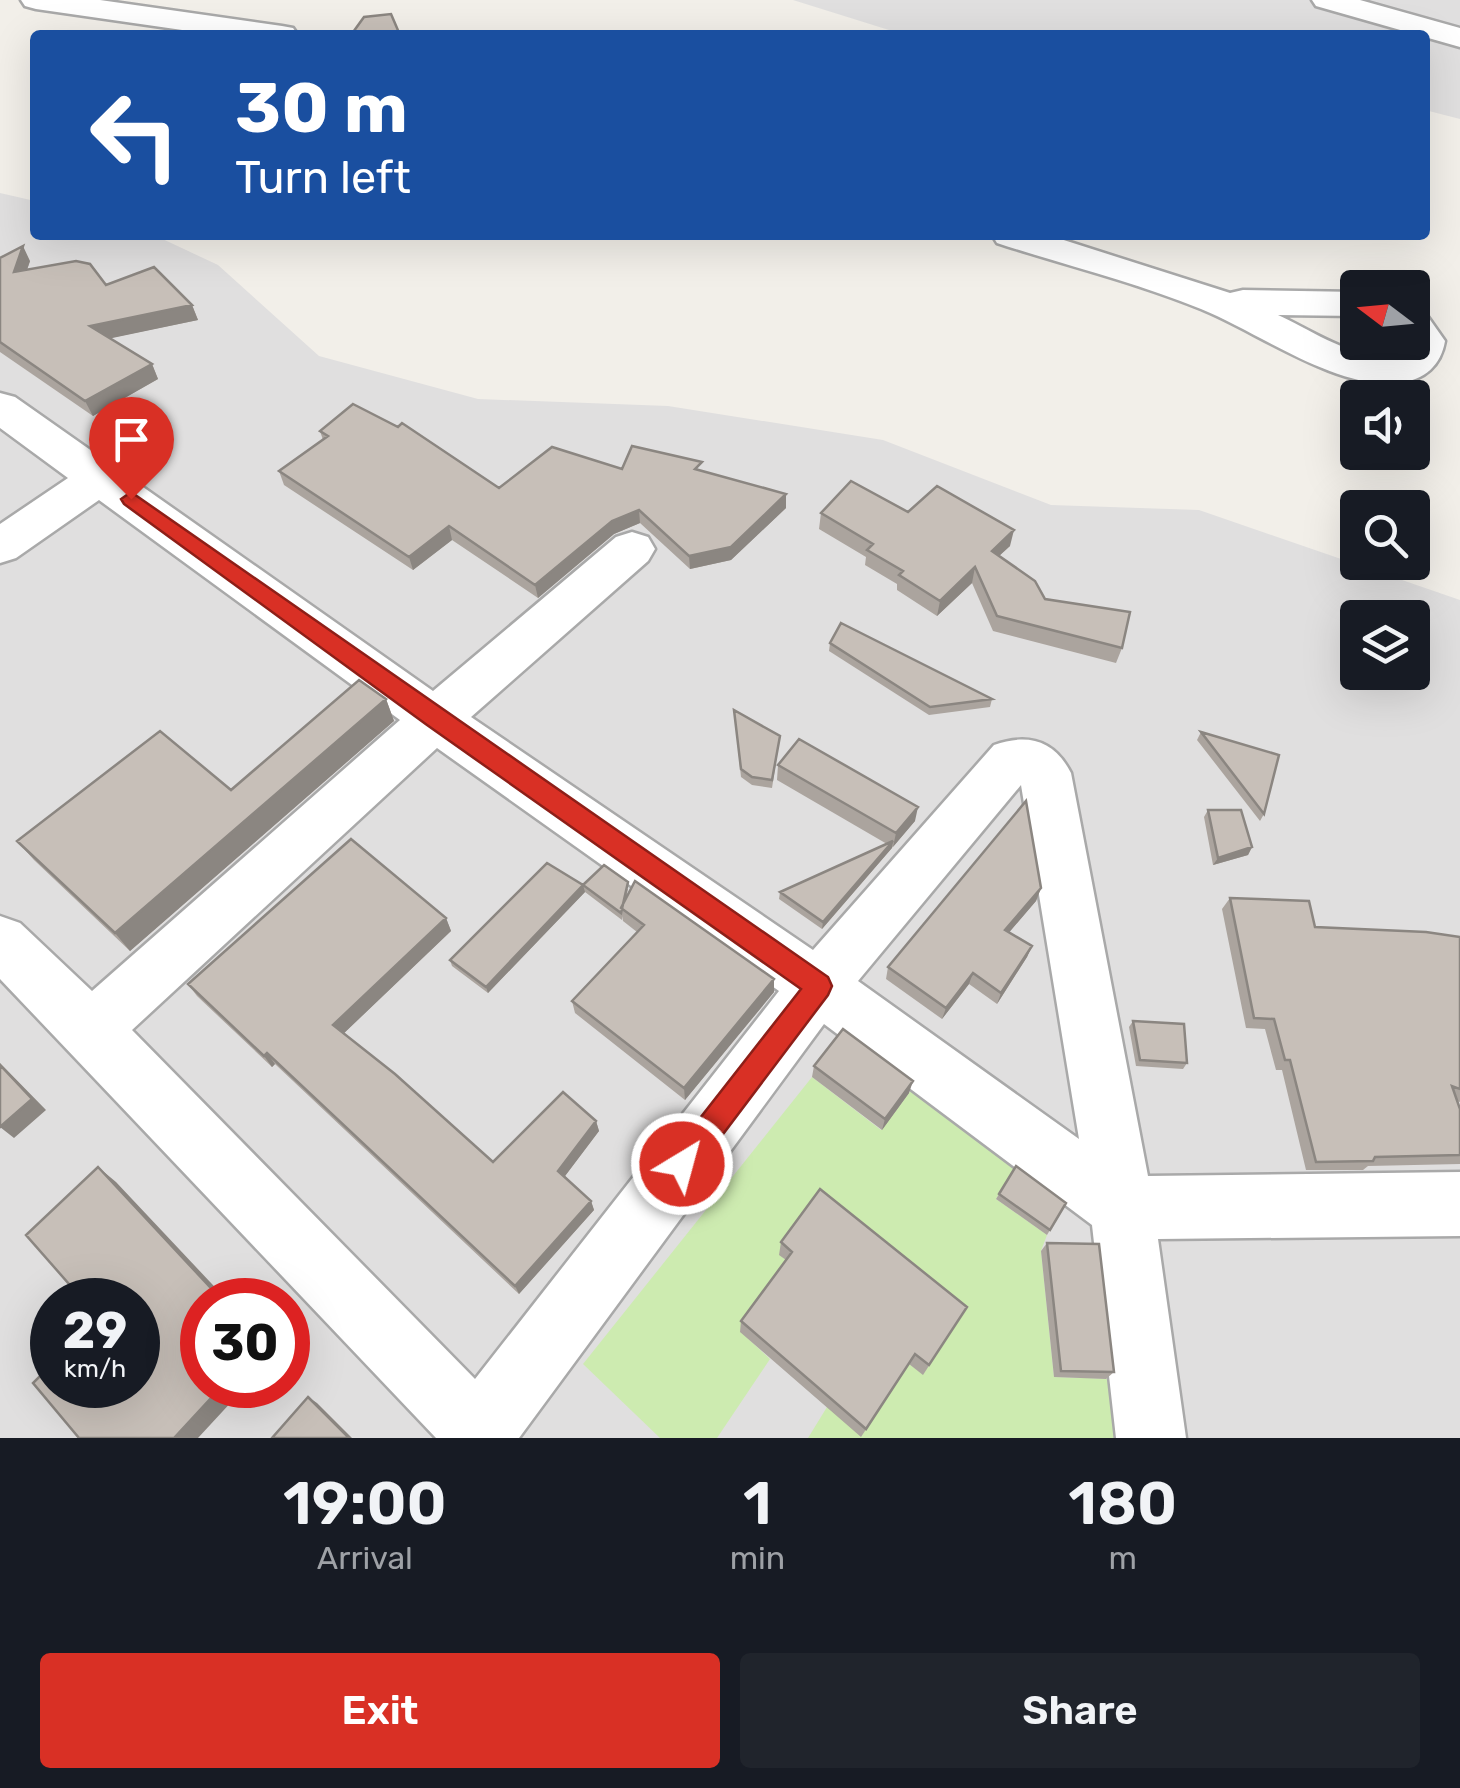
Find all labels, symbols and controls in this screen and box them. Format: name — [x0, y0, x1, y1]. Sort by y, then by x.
text: 30 m — [235, 67, 408, 150]
icon: left — [70, 70, 200, 200]
text: Turn left — [235, 151, 411, 204]
north arrow — [1340, 270, 1430, 360]
map controls — [1340, 270, 1430, 690]
button: sound — [1340, 380, 1430, 470]
pin — [89, 397, 174, 500]
icon: arrive — [104, 412, 159, 467]
button: search — [1340, 490, 1430, 580]
button: layers — [1340, 600, 1430, 690]
position arrow — [630, 1112, 734, 1216]
speed limit sign: 30 — [180, 1278, 310, 1408]
text: 29 — [63, 1301, 127, 1361]
text: km/h — [64, 1354, 126, 1383]
text: 19:00 — [283, 1468, 447, 1539]
text: 1 — [743, 1468, 772, 1539]
text: 180 — [1068, 1468, 1177, 1539]
text: Arrival — [317, 1539, 413, 1577]
text: min — [730, 1539, 785, 1577]
text: m — [1108, 1539, 1137, 1577]
button: Exit — [40, 1653, 720, 1768]
button: Share — [740, 1653, 1420, 1768]

